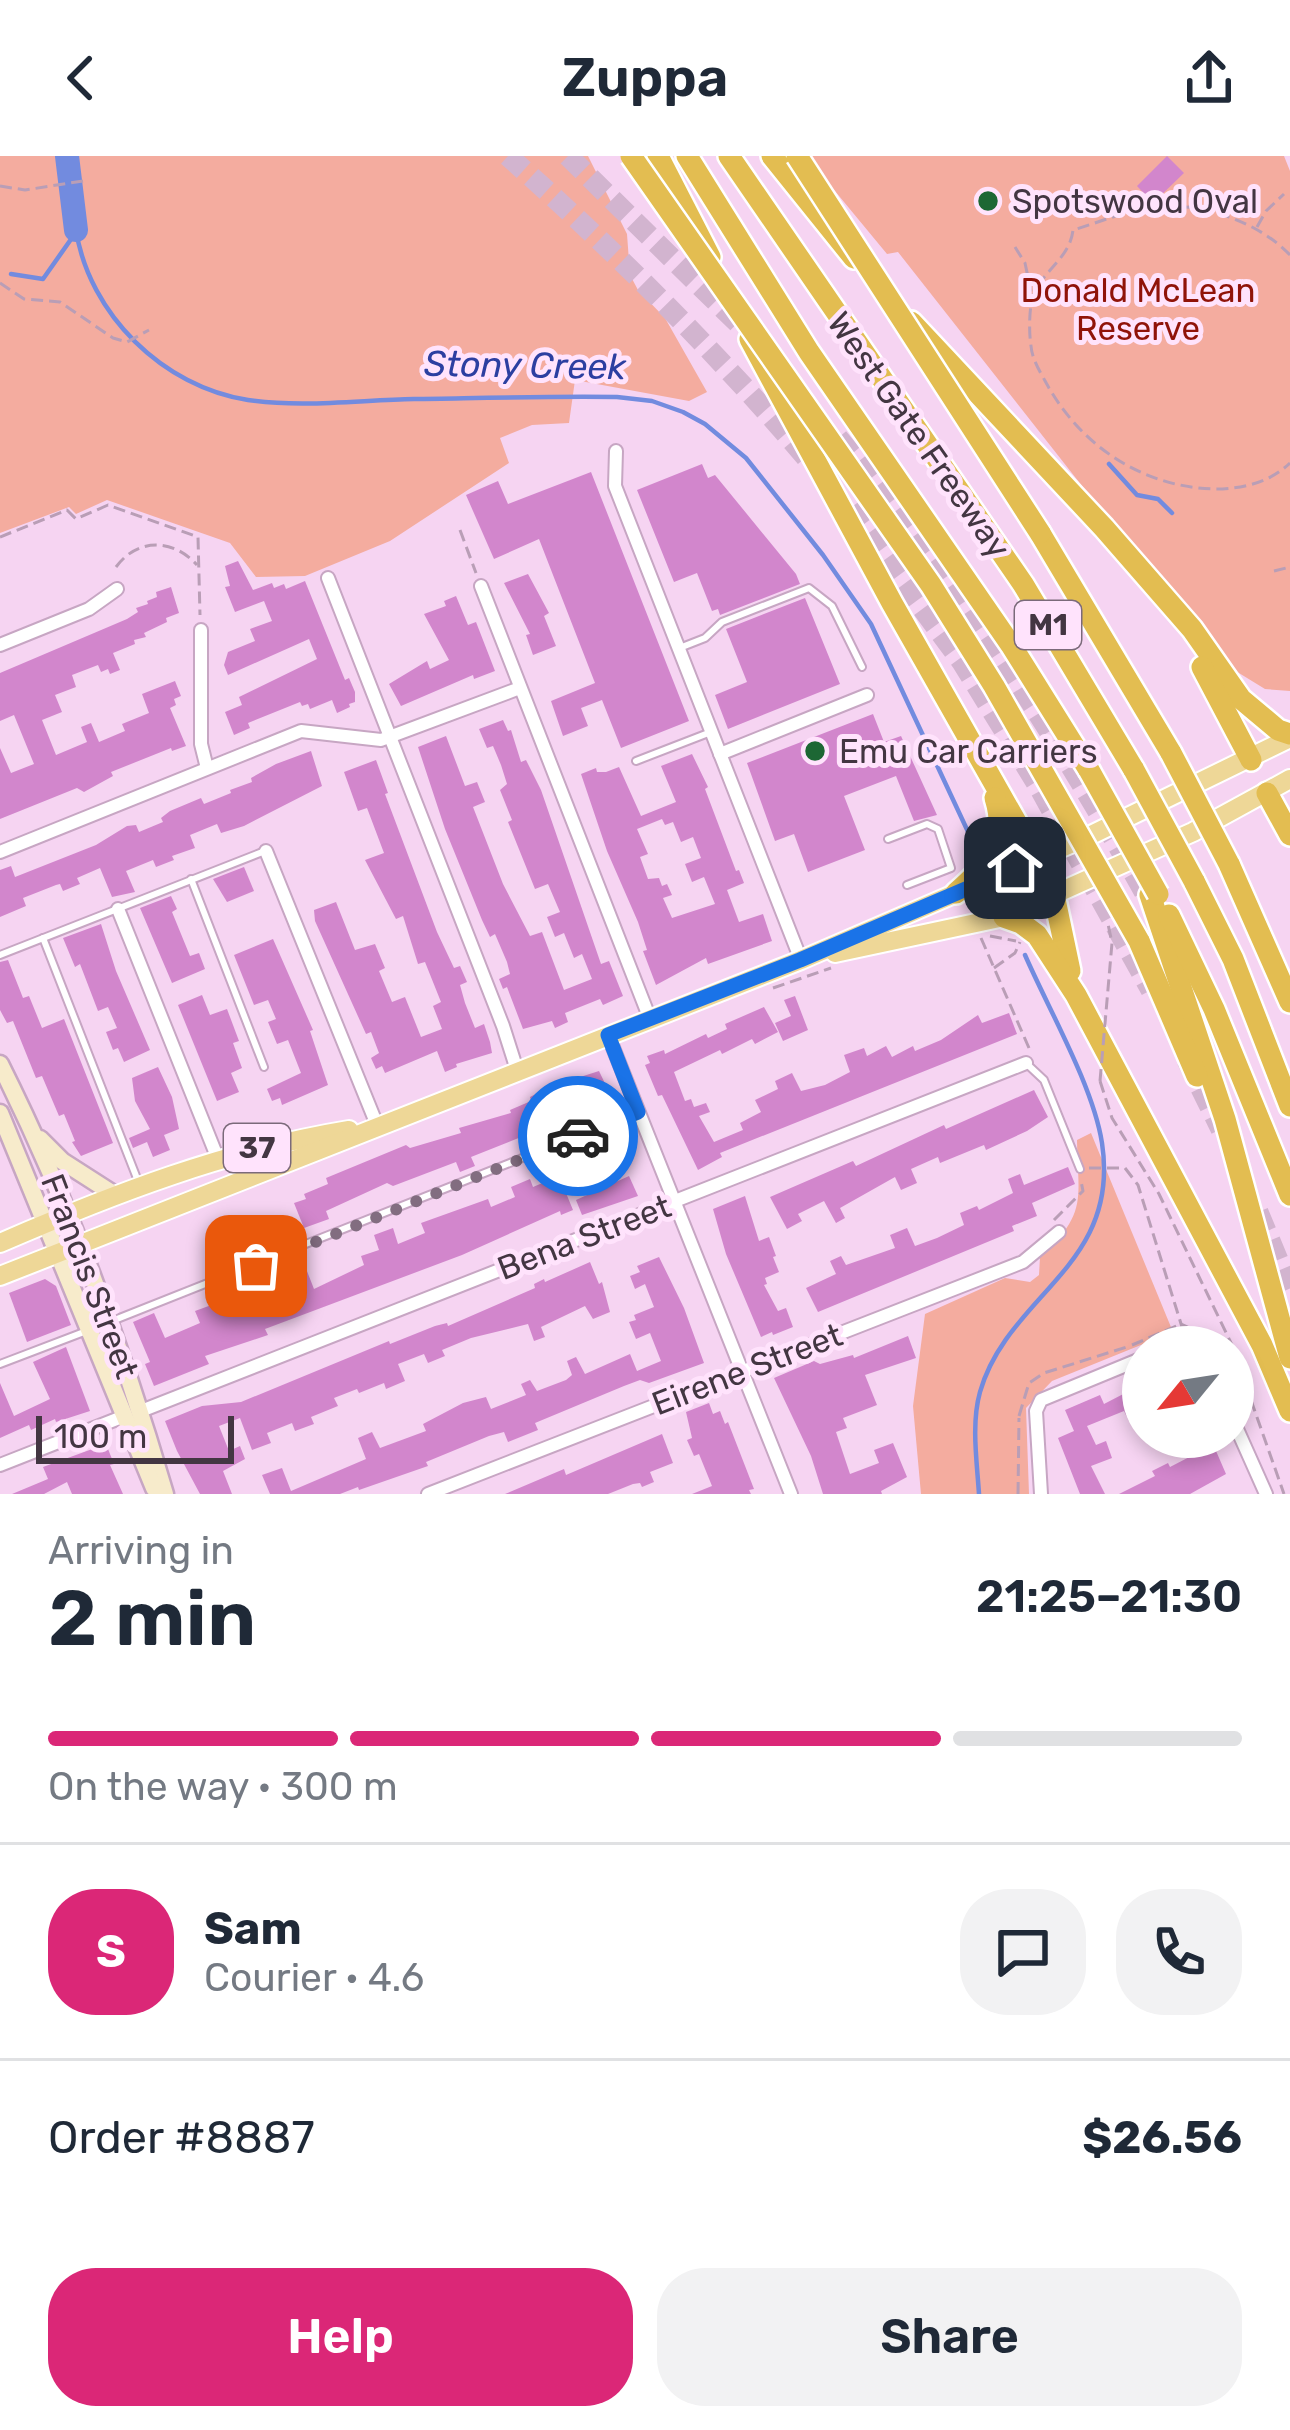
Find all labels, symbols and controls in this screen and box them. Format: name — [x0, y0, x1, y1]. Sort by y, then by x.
icon: back — [48, 45, 114, 111]
icon: share — [1176, 45, 1242, 111]
text: Zuppa — [562, 46, 728, 110]
place label: Spotswood Oval — [1012, 182, 1258, 221]
marker: Spotswood Oval — [975, 188, 1001, 214]
park label: Donald McLean Reserve — [1021, 271, 1255, 348]
street label: West Gate Freeway — [819, 304, 1019, 566]
water label: Stony Creek — [424, 342, 627, 388]
road number: M1 — [1015, 601, 1081, 649]
place label: Emu Car Carriers — [839, 732, 1097, 771]
marker: Emu Car Carriers — [802, 738, 828, 764]
pin — [964, 817, 1066, 919]
icon: home — [982, 835, 1048, 901]
courier — [518, 1076, 638, 1196]
icon: car — [545, 1103, 611, 1169]
road number: 37 — [224, 1124, 290, 1172]
street label: Francis Street — [33, 1168, 147, 1384]
street label: Bena Street — [492, 1186, 676, 1288]
pin — [205, 1215, 307, 1317]
icon: bag — [223, 1233, 289, 1299]
street label: Eirene Street — [646, 1315, 848, 1423]
north arrow — [1122, 1326, 1254, 1458]
map controls — [1122, 1326, 1254, 1458]
scale bar — [36, 1410, 234, 1463]
text: 100 m — [54, 1417, 147, 1456]
text: Arriving in — [48, 1528, 234, 1574]
text: 21:25–21:30 — [976, 1570, 1242, 1623]
text: 2 min — [48, 1572, 256, 1665]
text: On the way · 300 m — [48, 1764, 398, 1810]
button: chat — [960, 1889, 1086, 2015]
button: phone — [1116, 1889, 1242, 2015]
text: Sam — [204, 1902, 302, 1955]
text: S — [96, 1925, 126, 1978]
text: Courier · 4.6 — [204, 1955, 424, 2001]
text: Order #8887 — [48, 2111, 314, 2164]
text: $26.56 — [1082, 2111, 1242, 2164]
button: Help — [48, 2268, 633, 2406]
button: Share — [657, 2268, 1242, 2406]

